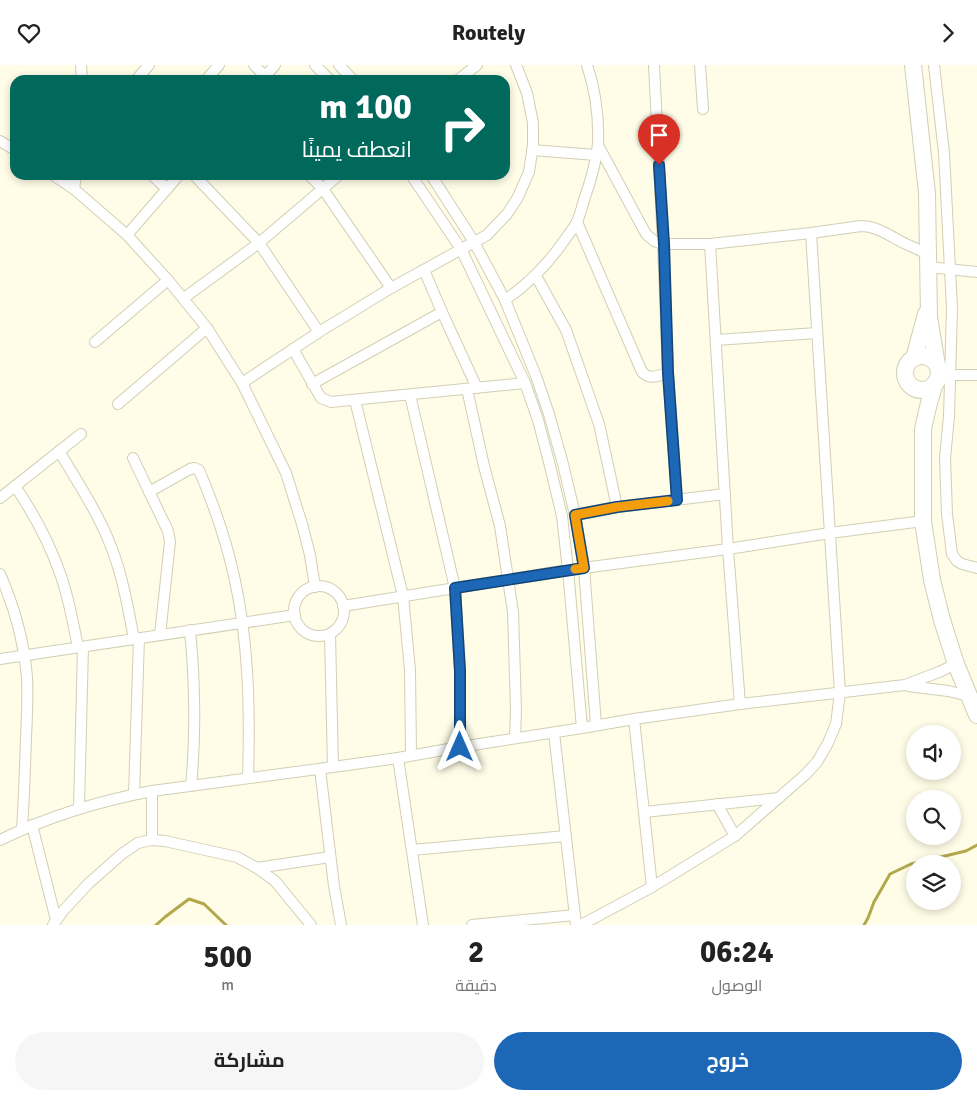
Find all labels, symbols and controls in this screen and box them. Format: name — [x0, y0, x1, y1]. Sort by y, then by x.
icon: heart — [15, 19, 43, 47]
text: Routely — [452, 19, 525, 46]
icon: forward — [934, 19, 962, 47]
text: 100 m — [319, 85, 412, 128]
icon: right — [430, 95, 495, 160]
pin — [638, 114, 680, 165]
icon: arrive — [645, 121, 673, 149]
text: انعطف يمينًا — [302, 136, 412, 163]
position arrow — [433, 720, 485, 772]
map controls — [906, 725, 961, 910]
button: sound — [906, 725, 961, 780]
button: search — [906, 790, 961, 845]
button: layers — [906, 855, 961, 910]
text: 2 — [468, 934, 484, 971]
text: 06:24 — [700, 934, 774, 971]
text: 500 — [203, 939, 252, 976]
text: m — [221, 975, 234, 995]
text: دقيقة — [455, 976, 497, 996]
text: الوصول — [711, 976, 762, 996]
button: مشاركة — [15, 1032, 484, 1090]
button: خروج — [494, 1032, 962, 1090]

